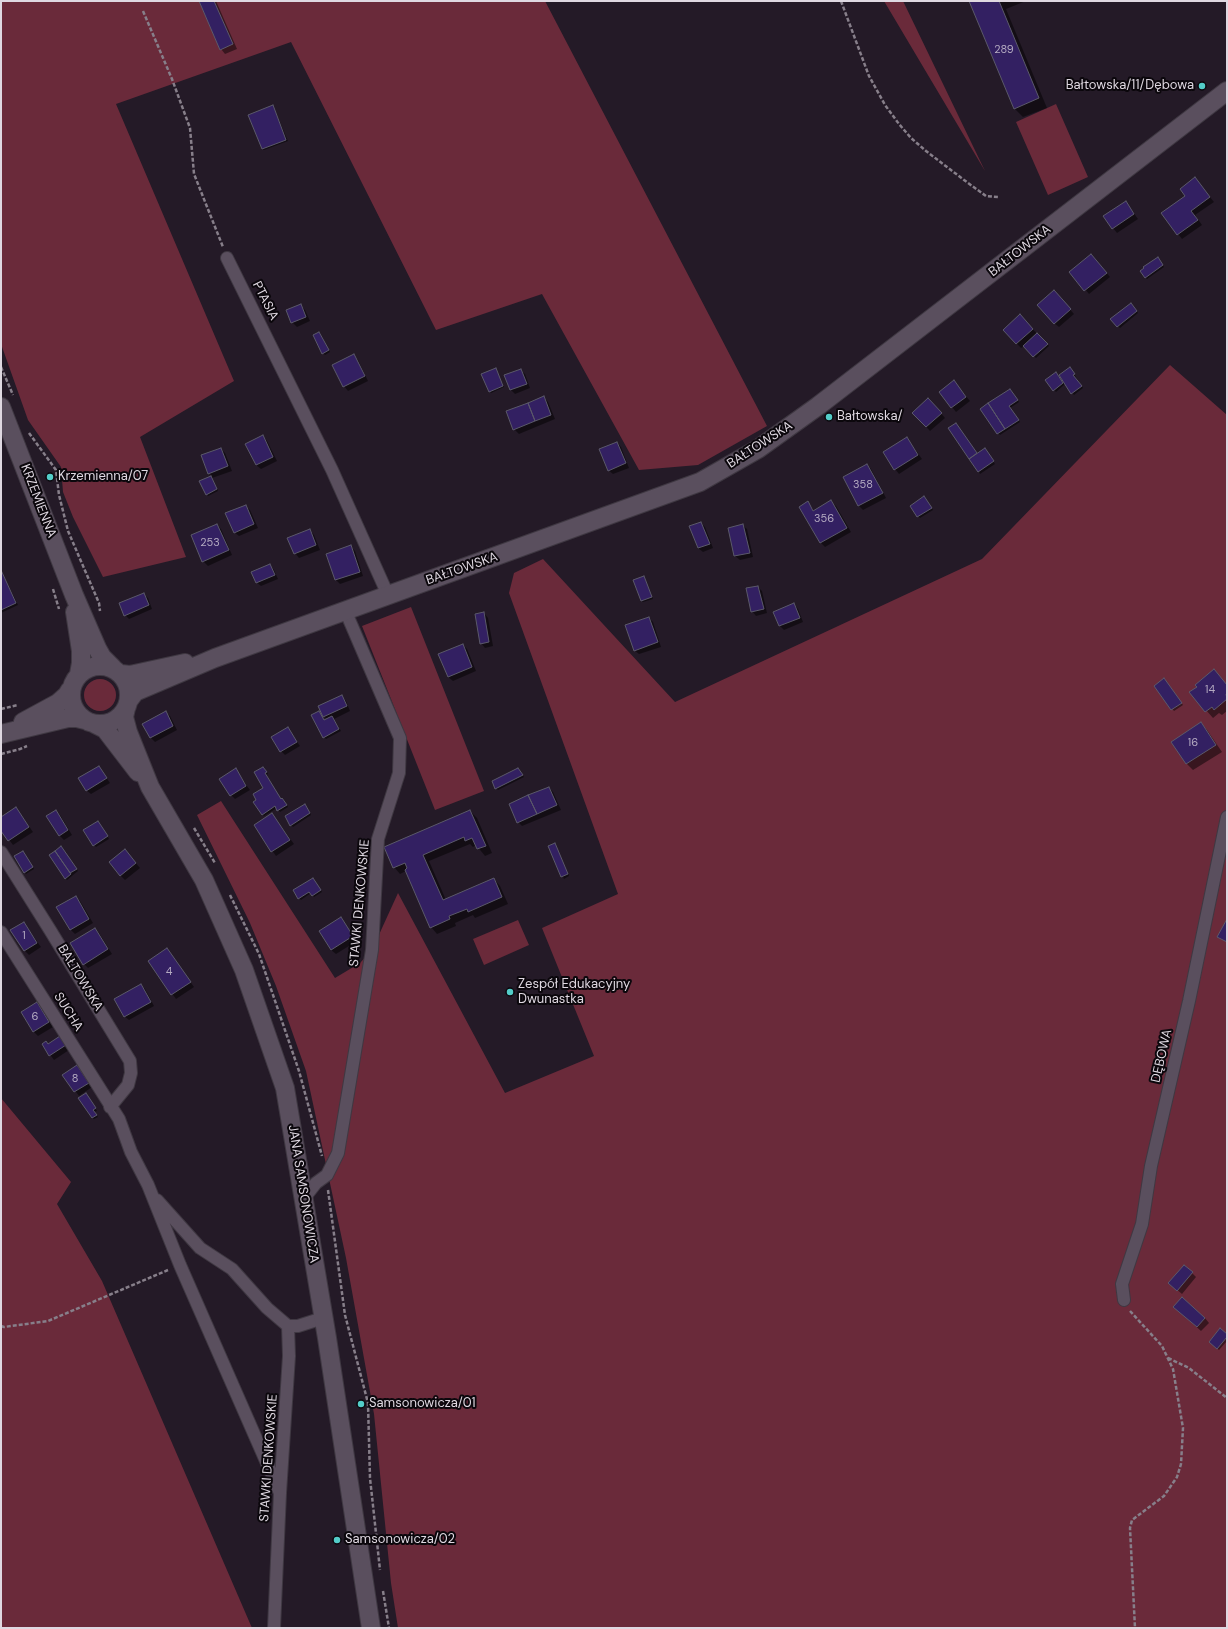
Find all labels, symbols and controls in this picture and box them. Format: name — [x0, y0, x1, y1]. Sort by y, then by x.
house number: 289 — [994, 43, 1014, 57]
place label: Bałtowska/11/Dębowa — [1066, 78, 1194, 94]
marker: Bałtowska/11/Dębowa — [1197, 81, 1207, 91]
street label: BAŁTOWSKA — [986, 222, 1054, 280]
street label: PTASIA — [249, 279, 281, 323]
place label: Bałtowska/ — [837, 409, 903, 425]
marker: Bałtowska/ — [824, 412, 834, 422]
street label: BAŁTOWSKA — [724, 418, 796, 472]
street label: KRZEMIENNA — [17, 462, 59, 540]
place label: Krzemienna/07 — [58, 469, 148, 485]
marker: Krzemienna/07 — [45, 472, 55, 482]
house number: 358 — [853, 478, 873, 492]
house number: 356 — [814, 512, 834, 526]
house number: 253 — [200, 536, 220, 550]
street label: BAŁTOWSKA — [424, 549, 500, 589]
house number: 14 — [1205, 683, 1215, 697]
house number: 16 — [1188, 736, 1198, 750]
street label: STAWKI DENKOWSKIE — [347, 839, 373, 967]
house number: 1 — [22, 929, 26, 943]
street label: BAŁTOWSKA — [54, 942, 106, 1014]
house number: 4 — [166, 965, 172, 979]
place label: Zespół Edukacyjny Dwunastka — [518, 977, 630, 1008]
marker: Zespół Edukacyjny Dwunastka — [505, 987, 515, 997]
street label: SUCHA — [50, 990, 86, 1034]
house number: 6 — [32, 1010, 38, 1024]
street label: DĘBOWA — [1148, 1028, 1176, 1084]
house number: 8 — [72, 1072, 78, 1086]
street label: JANA SAMSONOWICZA — [284, 1124, 322, 1264]
street label: STAWKI DENKOWSKIE — [257, 1394, 281, 1522]
place label: Samsonowicza/01 — [369, 1396, 476, 1412]
marker: Samsonowicza/01 — [356, 1399, 366, 1409]
place label: Samsonowicza/02 — [345, 1532, 455, 1548]
marker: Samsonowicza/02 — [332, 1535, 342, 1545]

